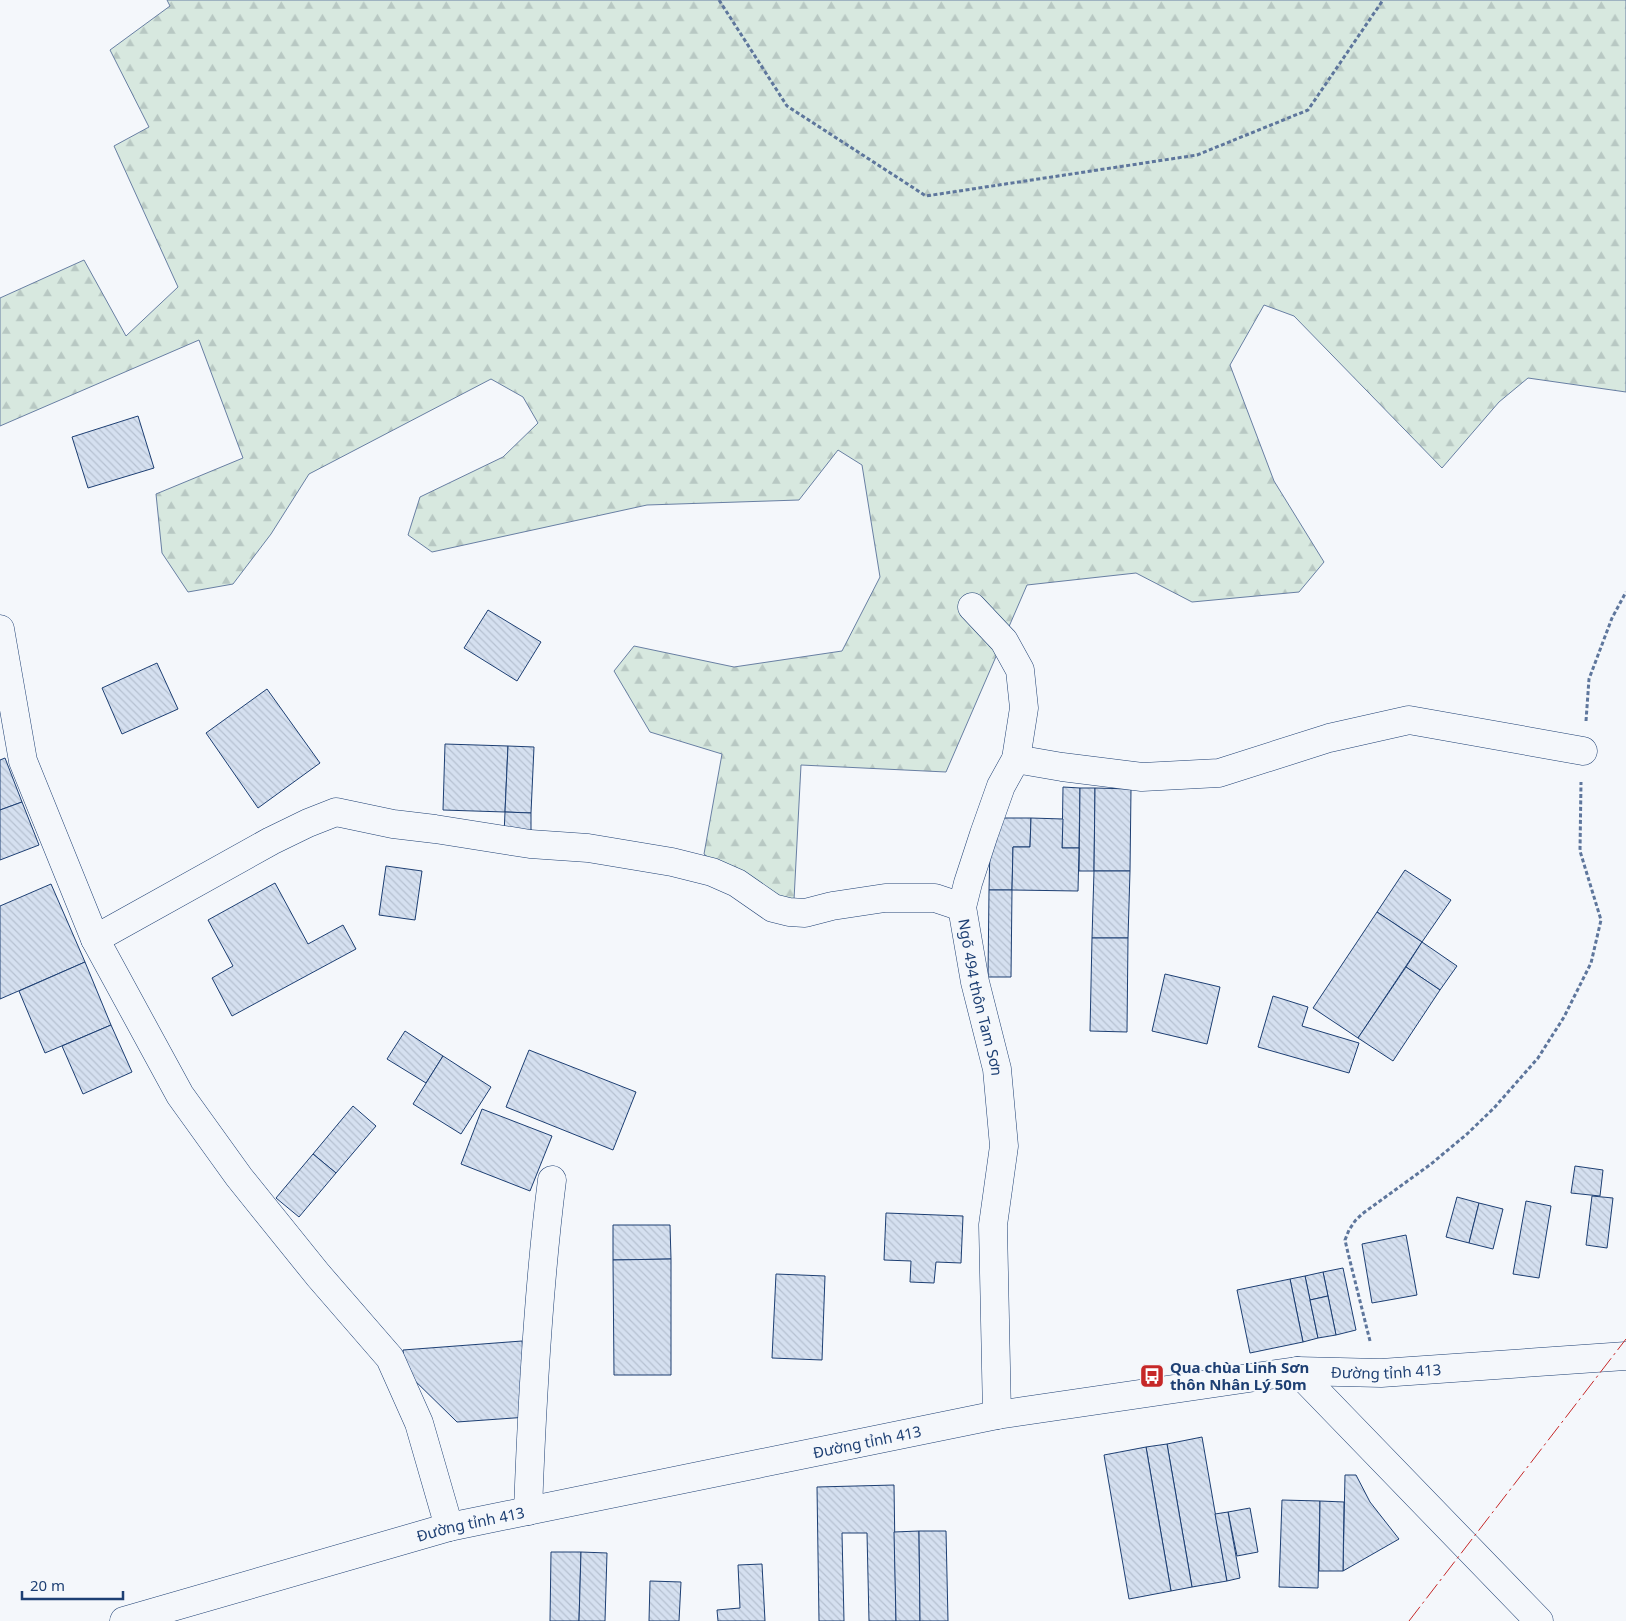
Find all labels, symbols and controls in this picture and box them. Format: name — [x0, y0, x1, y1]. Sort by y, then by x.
street label: Ngõ 494 thôn Tam Sơn — [954, 917, 1008, 1077]
place label: Qua chùa Linh Sơn thôn Nhân Lý 50m — [1170, 1357, 1309, 1394]
street label: Đường tỉnh 413 — [1331, 1359, 1442, 1383]
bus stop icon: Qua chùa Linh Sơn thôn Nhân Lý 50m — [1139, 1363, 1165, 1389]
street label: Đường tỉnh 413 — [811, 1421, 923, 1462]
street label: Đường tỉnh 413 — [414, 1502, 526, 1546]
scale bar — [22, 1568, 124, 1600]
text: 20 m — [30, 1575, 65, 1595]

